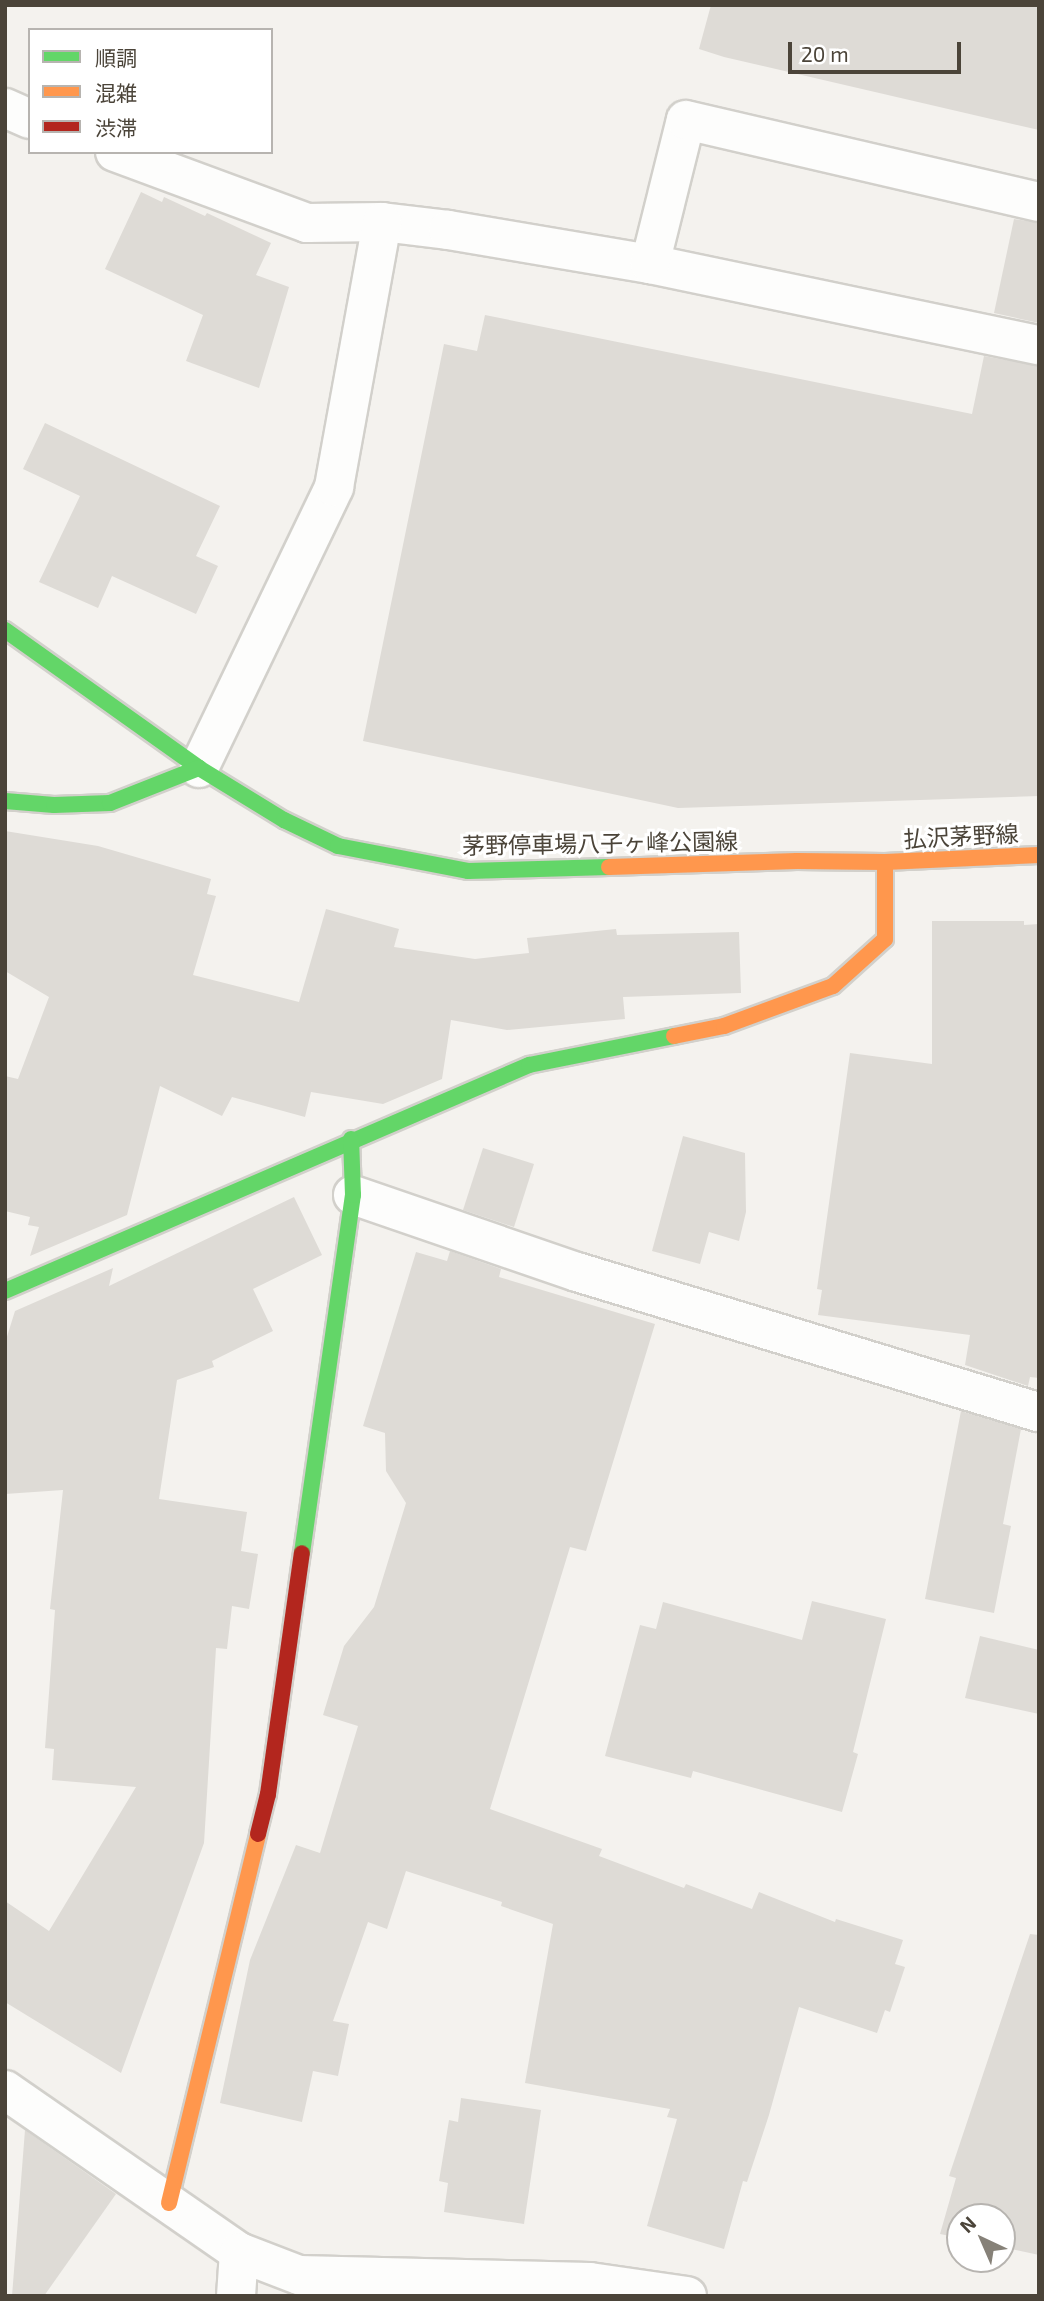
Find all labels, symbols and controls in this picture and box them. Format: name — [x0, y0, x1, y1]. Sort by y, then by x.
legend — [28, 28, 273, 154]
scale bar — [792, 28, 965, 72]
text: 20 m — [801, 41, 849, 66]
text: 順調 — [95, 45, 137, 70]
text: 混雑 — [95, 80, 137, 105]
text: 渋滞 — [95, 115, 137, 140]
street label: 払沢茅野線 — [903, 819, 1019, 853]
street label: 茅野停車場八子ヶ峰公園線 — [462, 827, 738, 859]
north arrow — [946, 2203, 1016, 2273]
text: N — [955, 2211, 980, 2237]

